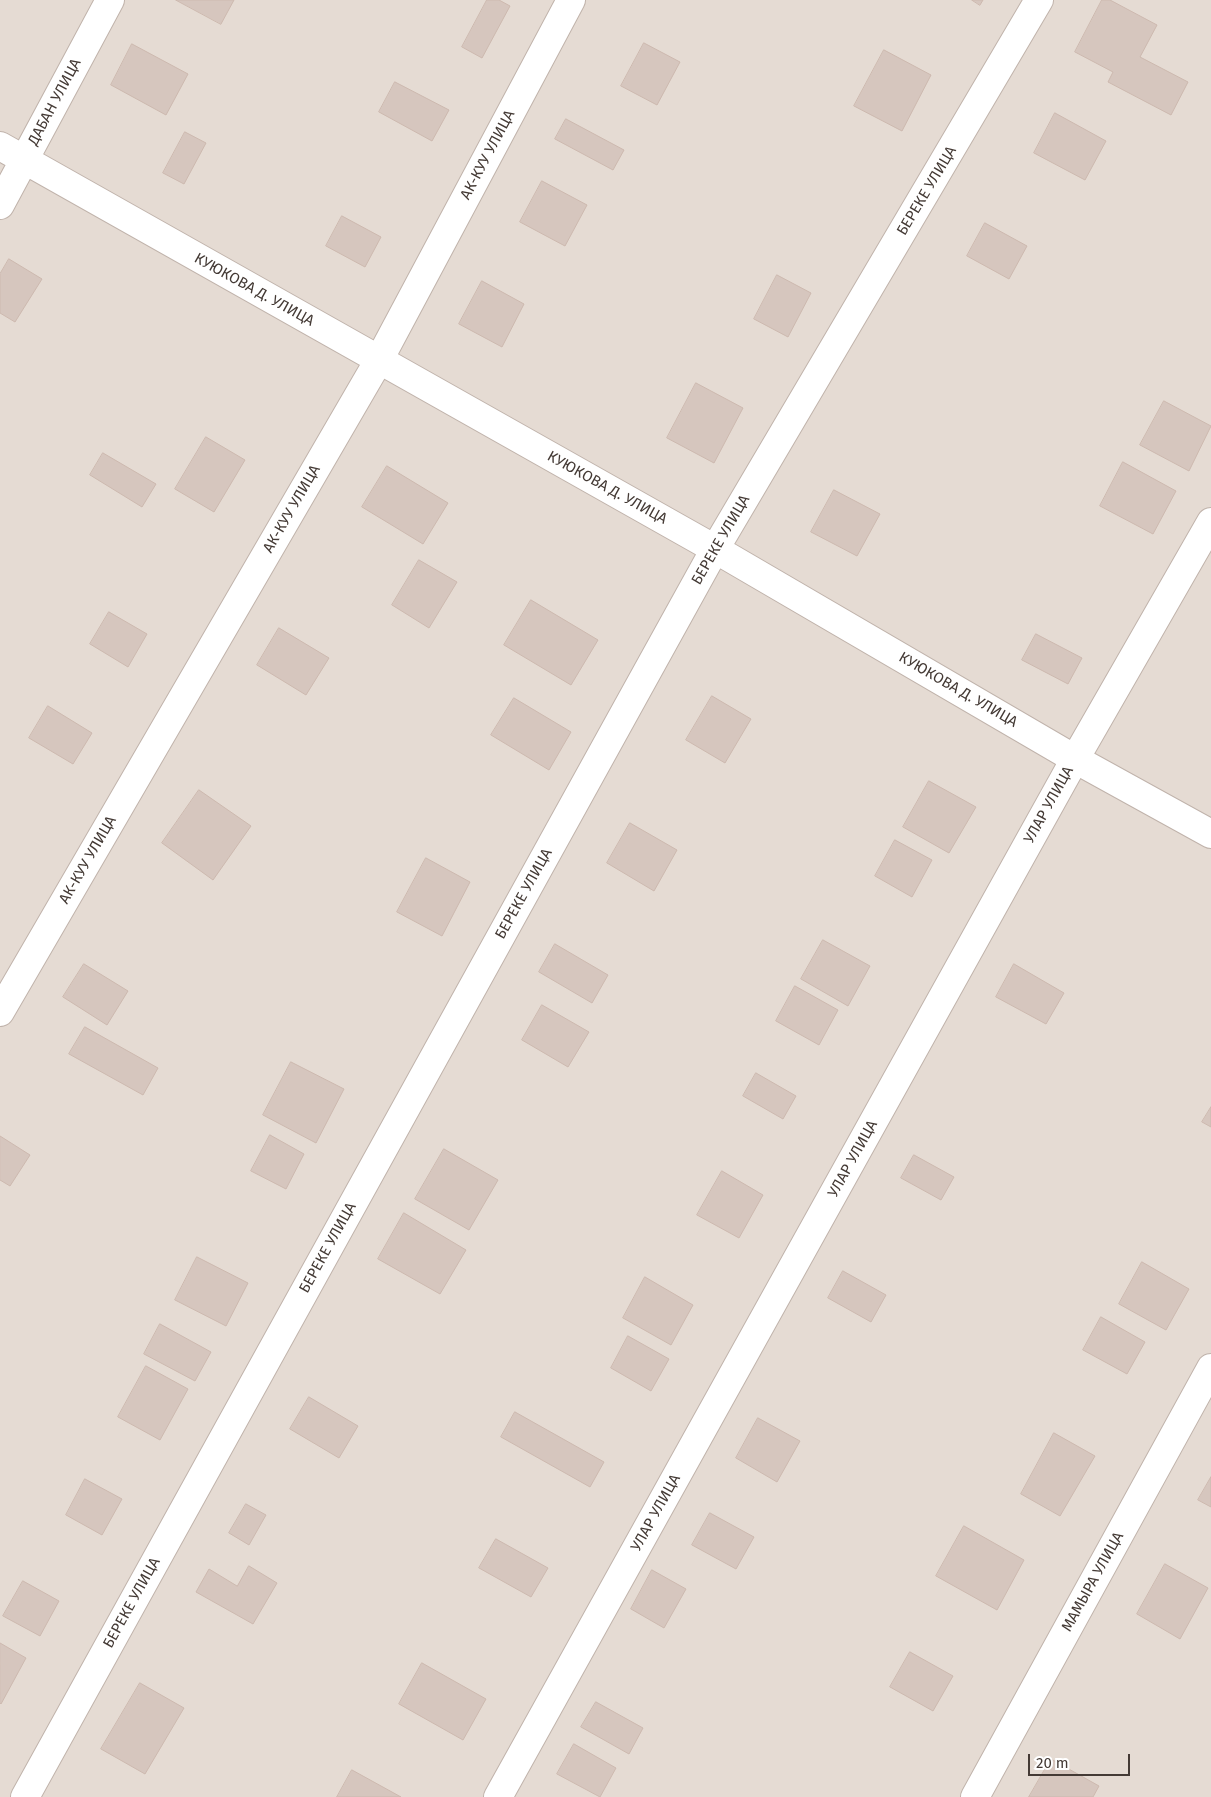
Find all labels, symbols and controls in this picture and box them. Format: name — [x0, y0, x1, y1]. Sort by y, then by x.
street label: ДАБАН УЛИЦА — [25, 56, 85, 148]
street label: АК-КУУ УЛИЦА — [457, 107, 519, 203]
street label: БЕРЕКЕ УЛИЦА — [893, 143, 961, 239]
street label: КУЮКОВА Д. УЛИЦА — [191, 250, 317, 330]
street label: КУЮКОВА Д. УЛИЦА — [544, 448, 670, 528]
street label: АК-КУУ УЛИЦА — [260, 462, 324, 556]
street label: БЕРЕКЕ УЛИЦА — [688, 492, 754, 588]
street label: КУЮКОВА Д. УЛИЦА — [895, 649, 1021, 731]
street label: УЛАР УЛИЦА — [1020, 763, 1078, 847]
street label: АК-КУУ УЛИЦА — [56, 813, 120, 907]
street label: БЕРЕКЕ УЛИЦА — [492, 846, 556, 942]
street label: УЛАР УЛИЦА — [824, 1117, 882, 1201]
street label: БЕРЕКЕ УЛИЦА — [296, 1200, 360, 1296]
street label: УЛАР УЛИЦА — [627, 1471, 685, 1555]
street label: МАМЫРА УЛИЦА — [1058, 1529, 1128, 1635]
street label: БЕРЕКЕ УЛИЦА — [100, 1555, 164, 1651]
scale bar — [1031, 1744, 1134, 1776]
text: 20 m — [1036, 1754, 1069, 1772]

